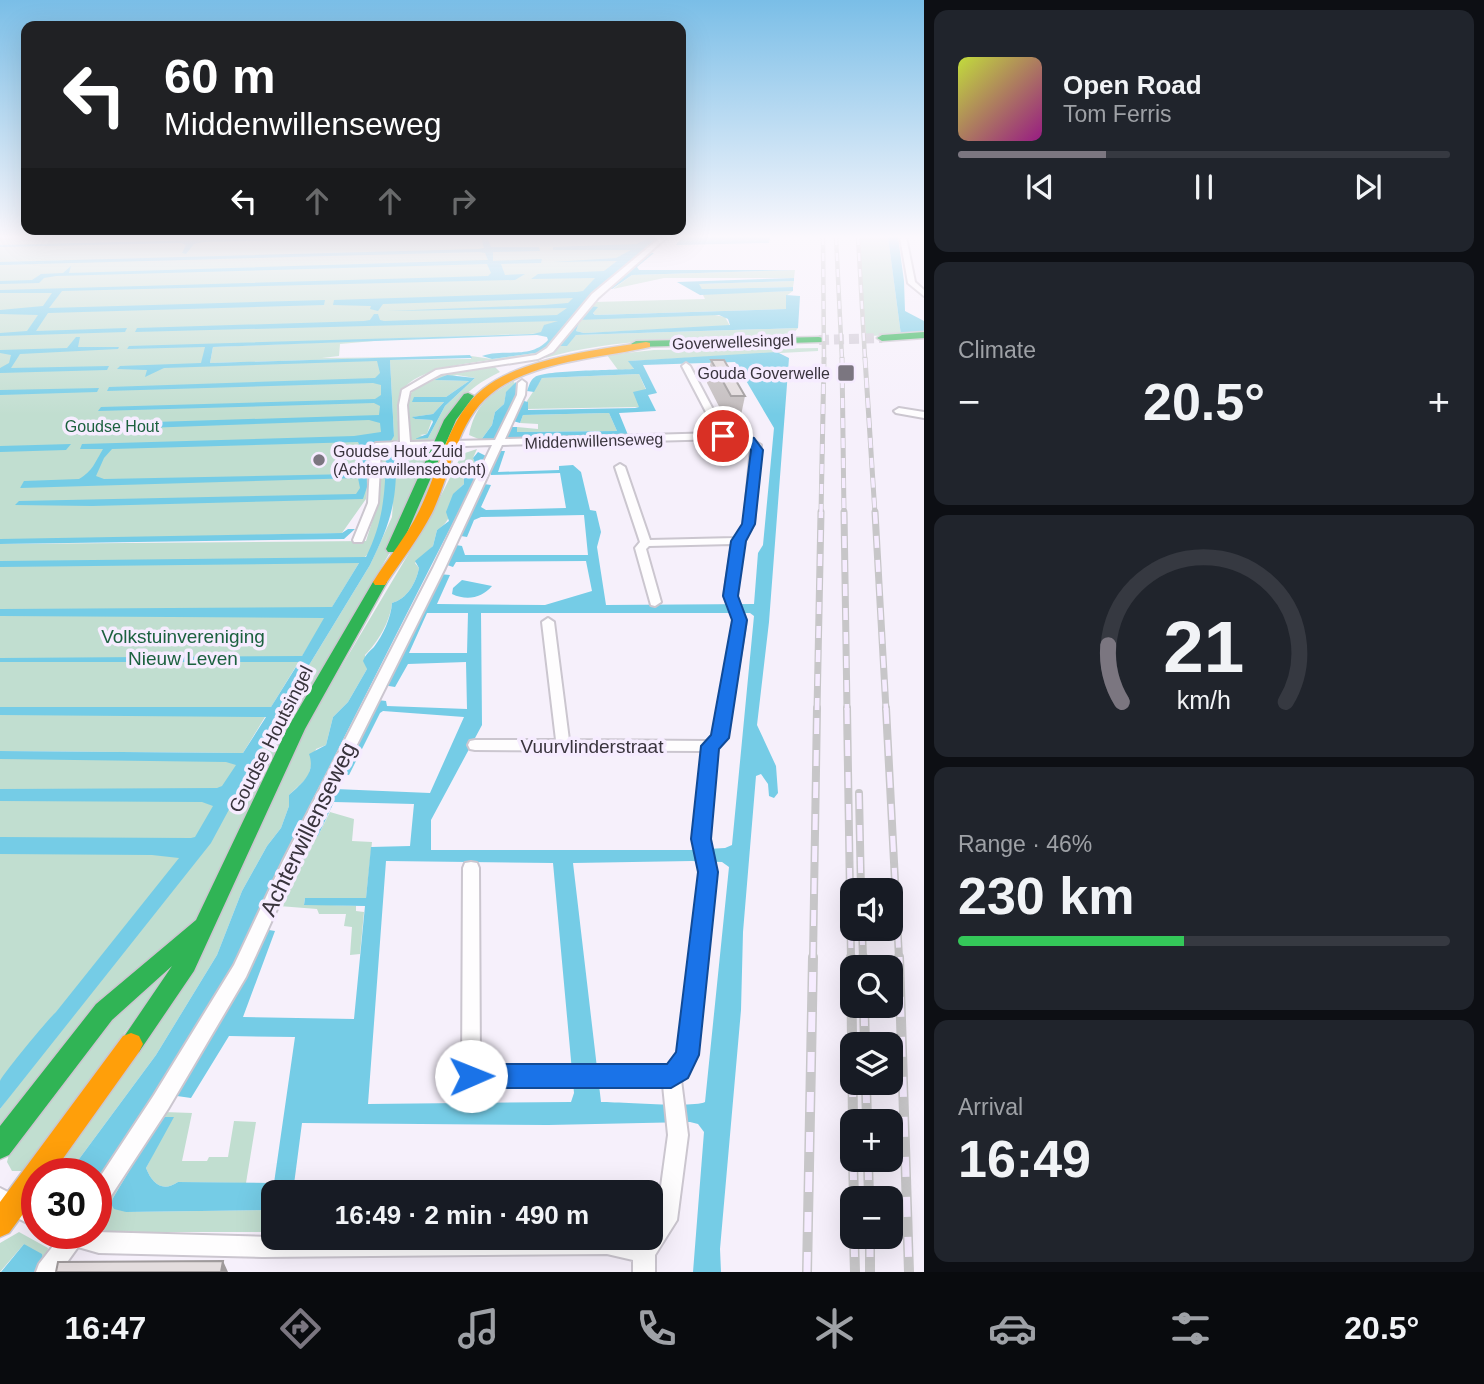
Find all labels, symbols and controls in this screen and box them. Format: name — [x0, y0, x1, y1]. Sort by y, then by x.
icon: left — [49, 49, 140, 140]
text: 60 m — [164, 49, 276, 103]
text: Open Road — [1063, 70, 1202, 100]
text: Tom Ferris — [1063, 101, 1172, 127]
text: Middenwillenseweg — [164, 106, 441, 142]
icon: previous — [1021, 168, 1059, 206]
icon: pause — [1185, 168, 1223, 206]
icon: next — [1349, 168, 1387, 206]
icon: left — [225, 182, 263, 220]
icon: ahead — [298, 182, 336, 220]
icon: ahead — [371, 182, 409, 220]
icon: right — [444, 182, 482, 220]
street label: Goverwellesingel — [672, 331, 794, 353]
text: Climate — [958, 337, 1036, 363]
marker: Gouda Goverwelle — [836, 363, 856, 383]
place label: Gouda Goverwelle — [697, 365, 830, 382]
text: 20.5° — [1143, 373, 1265, 431]
text: − — [958, 381, 980, 423]
text: + — [1428, 381, 1450, 423]
pin — [693, 406, 753, 466]
icon: arrive — [704, 417, 742, 455]
park label: Goudse Hout — [65, 418, 160, 435]
street label: Middenwillenseweg — [524, 430, 664, 452]
place label: Goudse Hout Zuid (Achterwillensebocht) — [333, 443, 486, 478]
marker: Goudse Hout Zuid (Achterwillensebocht) — [311, 452, 327, 468]
text: 21 — [1164, 606, 1244, 687]
park label: Volkstuinvereniging Nieuw Leven — [101, 626, 265, 669]
street label: Goudse Houtsingel — [225, 662, 317, 816]
text: km/h — [1177, 686, 1231, 714]
street label: Vuurvlinderstraat — [521, 736, 664, 757]
street label: Achterwillenseweg — [255, 738, 361, 920]
text: Range · 46% — [958, 831, 1092, 857]
text: 230 km — [958, 867, 1134, 925]
map controls — [840, 878, 903, 1249]
button: sound — [840, 878, 903, 941]
button: search — [840, 955, 903, 1018]
button: layers — [840, 1032, 903, 1095]
position arrow — [434, 1039, 508, 1113]
text: Arrival — [958, 1094, 1023, 1120]
button: + — [840, 1109, 903, 1172]
text: 16:49 — [958, 1130, 1091, 1188]
speed limit sign: 30 — [21, 1158, 112, 1249]
button: − — [840, 1186, 903, 1249]
text: 16:49 · 2 min · 490 m — [335, 1200, 589, 1230]
icon: directions — [276, 1304, 325, 1353]
icon: music — [454, 1304, 503, 1353]
icon: phone — [632, 1304, 681, 1353]
icon: climate — [810, 1304, 859, 1353]
icon: car — [988, 1304, 1037, 1353]
icon: filters — [1166, 1304, 1215, 1353]
text: 16:47 — [65, 1310, 146, 1346]
text: 20.5° — [1344, 1310, 1419, 1346]

